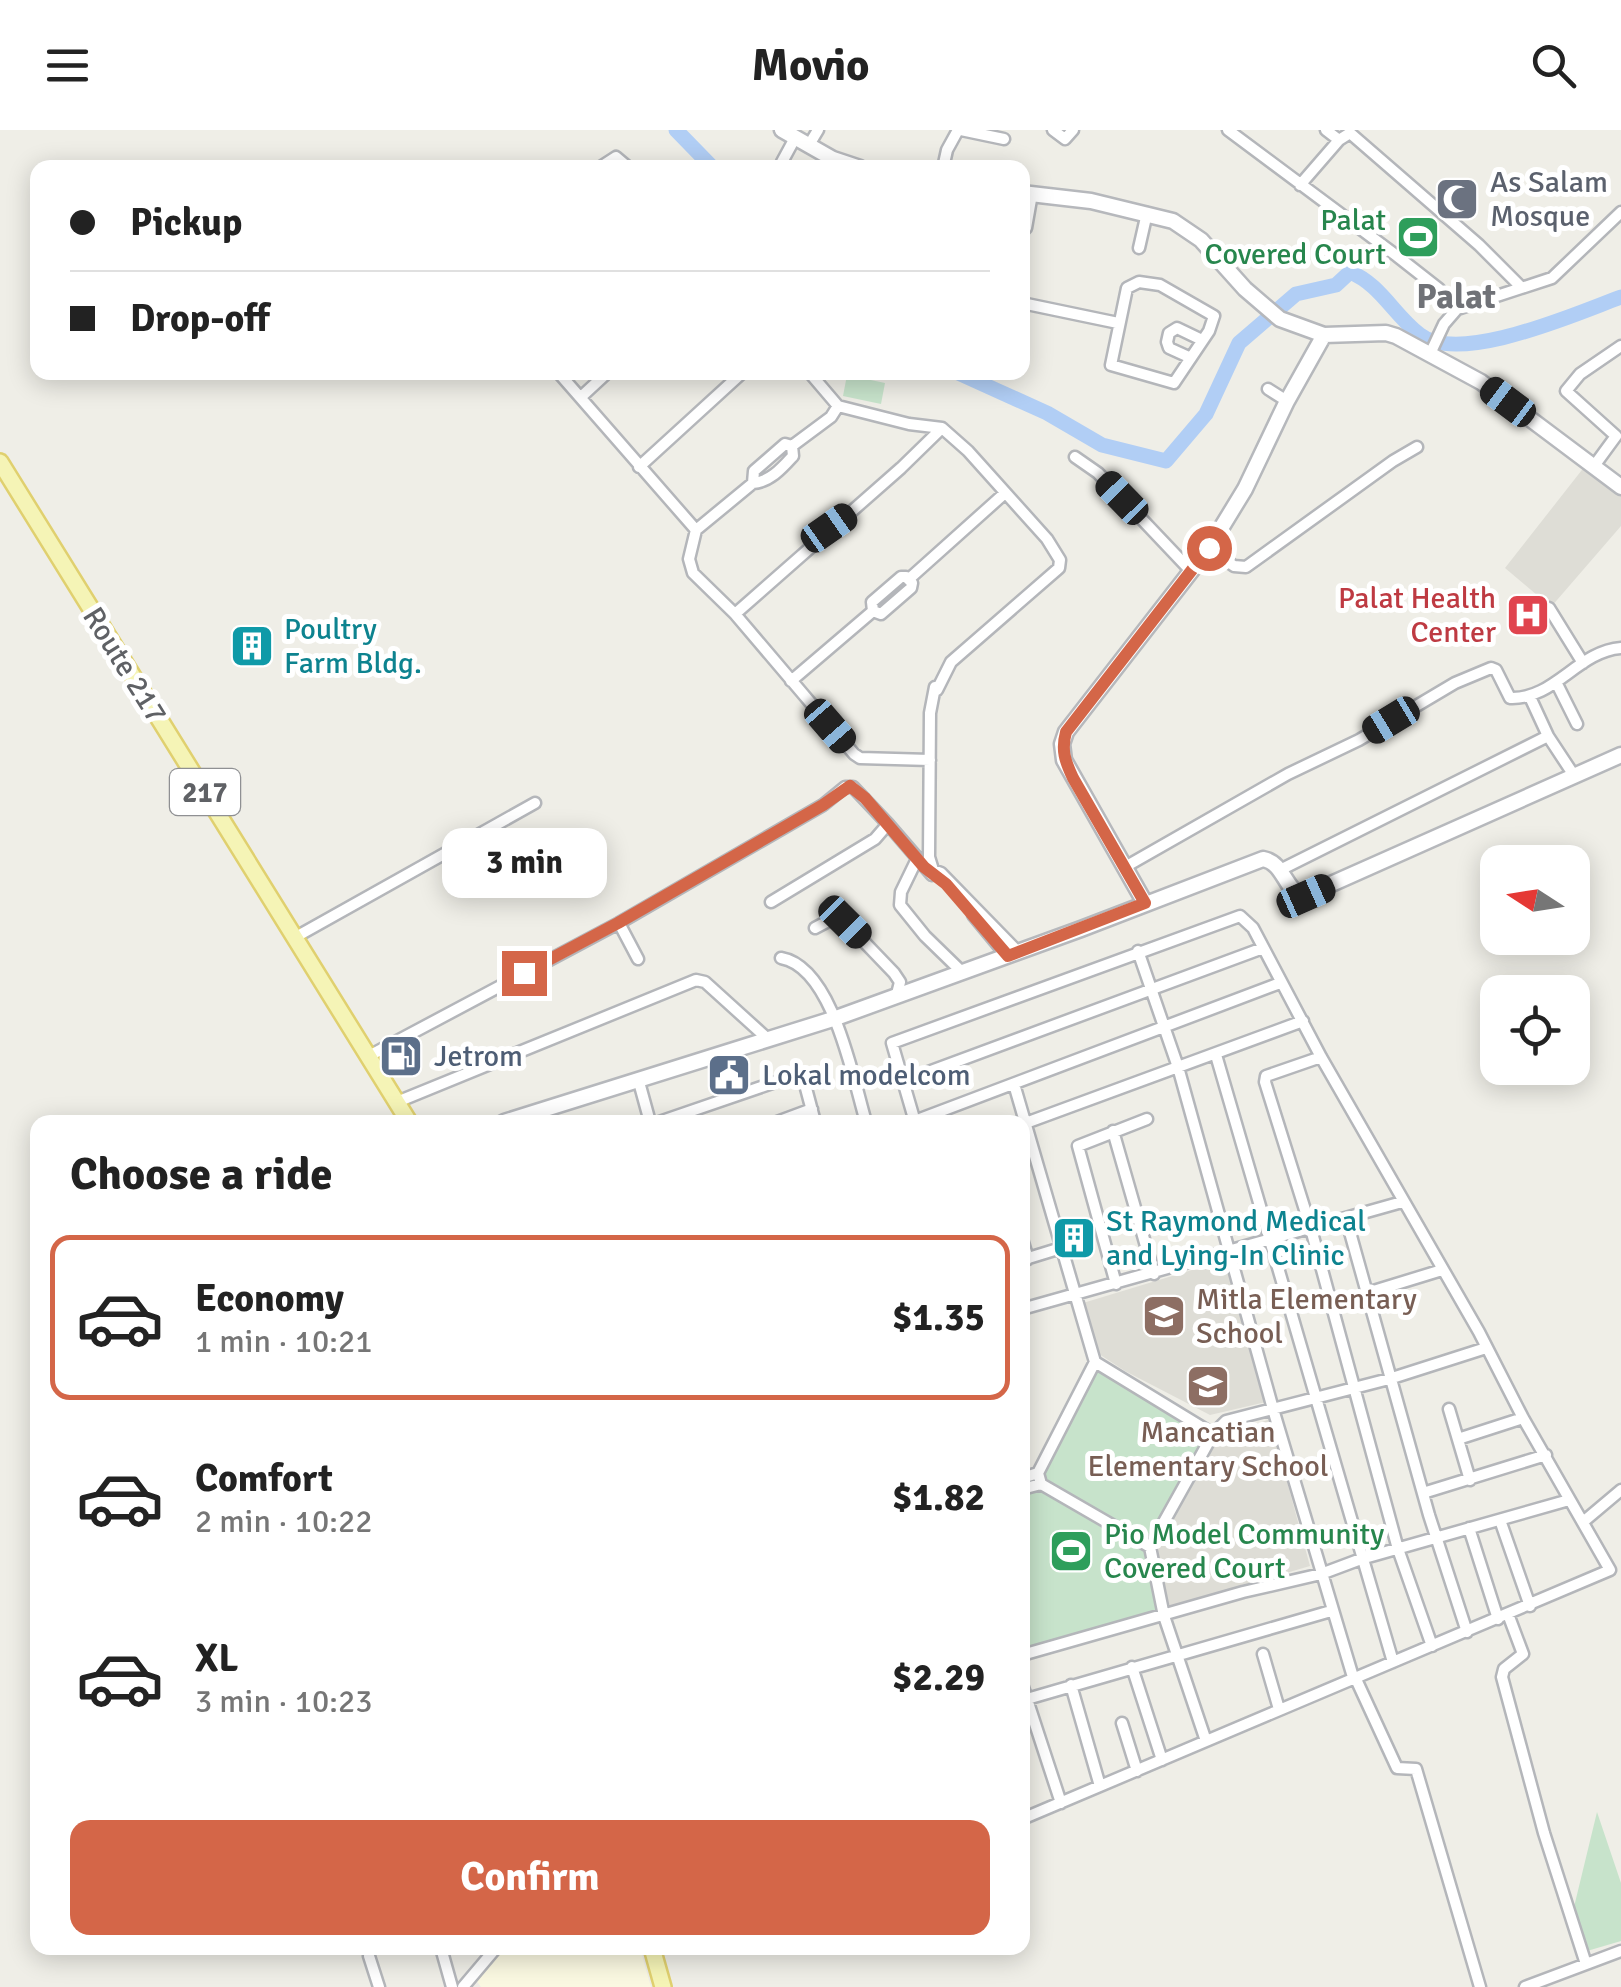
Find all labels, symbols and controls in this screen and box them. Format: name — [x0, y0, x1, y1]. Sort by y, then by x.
icon: menu — [40, 38, 95, 93]
text: Movio — [751, 38, 870, 93]
icon: search — [1526, 38, 1581, 93]
place label: As Salam Mosque — [1490, 164, 1608, 235]
mosque icon: As Salam Mosque — [1434, 176, 1480, 222]
text: Pickup — [130, 199, 242, 246]
place label: Palat Covered Court — [1204, 202, 1386, 273]
sports icon: Palat Covered Court — [1395, 214, 1441, 260]
district label: Palat — [1416, 275, 1496, 318]
text: Drop-off — [130, 295, 270, 342]
car — [1475, 372, 1541, 432]
car — [1090, 466, 1154, 530]
car — [796, 499, 862, 557]
route start — [1187, 526, 1232, 571]
place label: Palat Health Center — [1338, 580, 1496, 651]
hospital icon: Palat Health Center — [1505, 592, 1551, 638]
street label: Route 217 — [74, 600, 175, 730]
place label: Poultry Farm Bldg. — [284, 611, 422, 682]
building icon: Poultry Farm Bldg. — [229, 623, 275, 669]
car — [1358, 692, 1424, 748]
car — [799, 694, 861, 758]
road number: 217 — [170, 769, 240, 815]
callout: 3 min — [442, 828, 606, 898]
text: 3 min — [486, 843, 563, 882]
north arrow — [1480, 845, 1590, 955]
map controls — [1480, 845, 1590, 1085]
car — [1272, 870, 1340, 922]
car — [813, 890, 877, 954]
route end — [502, 951, 547, 996]
button: locate — [1480, 975, 1590, 1085]
fuel station icon: Jetrom — [378, 1033, 424, 1079]
place label: Jetrom — [434, 1038, 523, 1075]
public building icon: Lokal modelcom — [706, 1052, 752, 1098]
place label: Lokal modelcom — [762, 1057, 971, 1094]
text: Choose a ride — [70, 1147, 333, 1202]
place label: St Raymond Medical and Lying-In Clinic — [1106, 1203, 1366, 1274]
building icon: St Raymond Medical and Lying-In Clinic — [1051, 1215, 1097, 1261]
icon: car — [75, 1273, 165, 1363]
text: Economy — [195, 1275, 344, 1322]
place label: Mitla Elementary School — [1196, 1281, 1417, 1352]
school or university icon: Mitla Elementary School — [1141, 1293, 1187, 1339]
text: $1.35 — [892, 1294, 985, 1341]
text: 1 min · 10:21 — [195, 1322, 373, 1361]
school or university icon: Mancatian Elementary School — [1185, 1363, 1231, 1409]
place label: Mancatian Elementary School — [1087, 1414, 1329, 1485]
icon: car — [75, 1453, 165, 1543]
text: Comfort — [195, 1455, 333, 1502]
text: $1.82 — [892, 1474, 985, 1521]
text: 2 min · 10:22 — [195, 1502, 373, 1541]
place label: Pio Model Community Covered Court — [1104, 1516, 1384, 1587]
sports icon: Pio Model Community Covered Court — [1048, 1528, 1094, 1574]
icon: car — [75, 1633, 165, 1723]
text: XL — [195, 1635, 238, 1682]
text: $2.29 — [892, 1654, 985, 1701]
text: 3 min · 10:23 — [195, 1682, 373, 1721]
button: Confirm — [70, 1820, 990, 1935]

